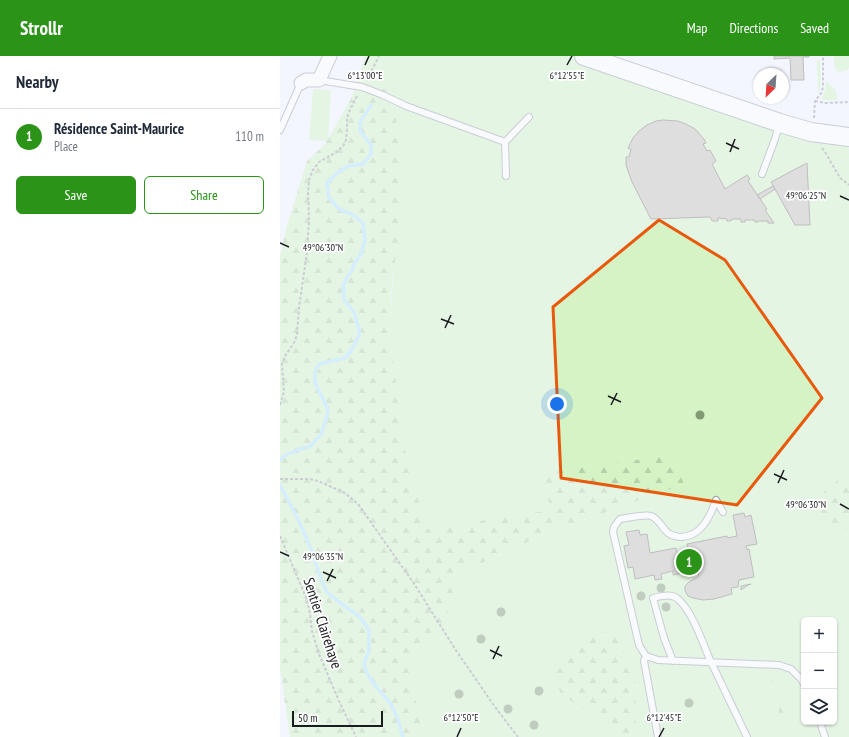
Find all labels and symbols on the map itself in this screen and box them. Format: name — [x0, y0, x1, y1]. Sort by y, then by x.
north arrow — [753, 68, 789, 104]
text: 6°13'00"E — [348, 69, 382, 82]
text: 6°12'55"E — [550, 69, 584, 82]
text: 49°06'25"N — [786, 189, 826, 202]
text: 49°06'30"N — [303, 241, 343, 254]
your location — [547, 394, 567, 414]
text: 49°06'30"N — [786, 498, 826, 511]
pin: 1 — [676, 547, 702, 577]
text: 49°06'35"N — [303, 550, 343, 563]
street label: Sentier Clairehaye — [299, 575, 347, 671]
scale bar — [292, 709, 383, 728]
text: 6°12'50"E — [444, 711, 478, 724]
text: 6°12'45"E — [647, 711, 681, 724]

